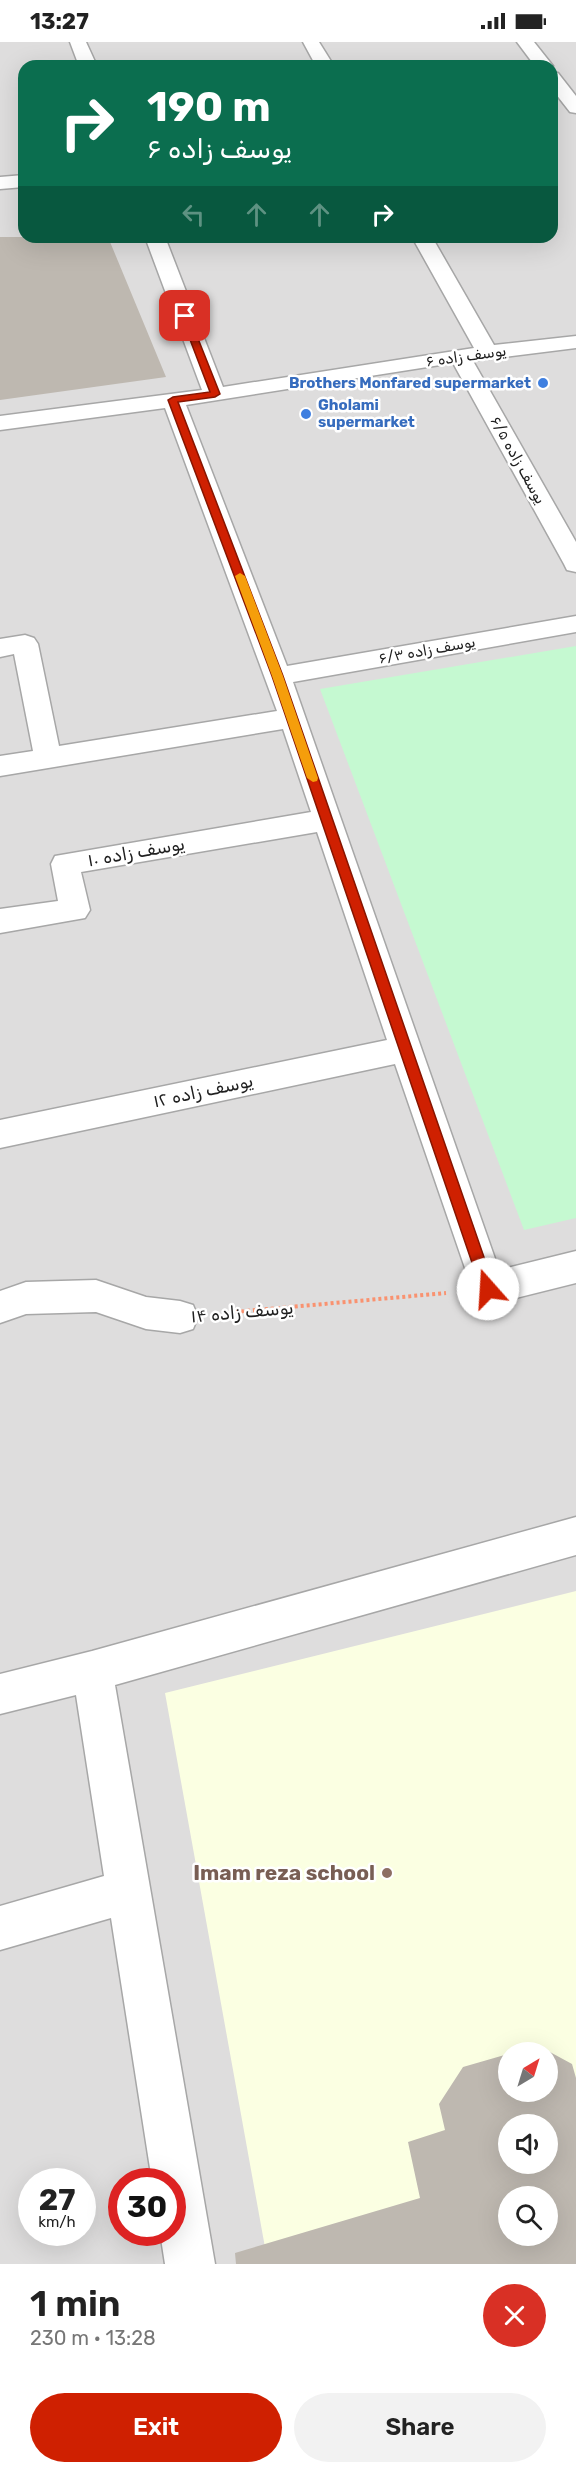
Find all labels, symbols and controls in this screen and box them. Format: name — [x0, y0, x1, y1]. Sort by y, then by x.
text: 13:27 — [30, 8, 89, 35]
text: 190 m — [147, 82, 271, 132]
icon: right — [48, 84, 126, 162]
text: یوسف زاده ۶ — [147, 133, 292, 165]
icon: left — [177, 198, 210, 231]
icon: ahead — [240, 198, 273, 231]
icon: ahead — [303, 198, 336, 231]
icon: right — [366, 198, 399, 231]
pin — [159, 290, 210, 341]
icon: arrive — [168, 299, 201, 332]
street label: یوسف زاده ۶ — [425, 341, 507, 371]
place label: Brothers Monfared supermarket — [289, 374, 531, 392]
marker: Brothers Monfared supermarket — [536, 376, 550, 390]
place label: Gholami supermarket — [318, 396, 415, 431]
marker: Gholami supermarket — [299, 407, 313, 421]
street label: یوسف زاده ۶/۵ — [487, 413, 549, 507]
street label: یوسف زاده ۶/۳ — [377, 633, 477, 667]
street label: یوسف زاده ۱۰ — [86, 833, 187, 871]
street label: یوسف زاده ۱۲ — [151, 1070, 255, 1112]
position arrow — [456, 1257, 520, 1321]
street label: یوسف زاده ۱۴ — [190, 1297, 294, 1327]
place label: Imam reza school — [193, 1860, 375, 1885]
marker: Imam reza school — [380, 1866, 394, 1880]
north arrow — [498, 2042, 558, 2102]
map controls — [498, 2042, 558, 2246]
button: sound — [498, 2114, 558, 2174]
speed limit sign: 30 — [108, 2168, 186, 2246]
text: 27 — [39, 2182, 75, 2218]
button: search — [498, 2186, 558, 2246]
text: km/h — [38, 2213, 76, 2231]
text: 1 min — [30, 2282, 121, 2325]
button: close — [483, 2284, 546, 2347]
text: 230 m · 13:28 — [30, 2326, 156, 2350]
button: Exit — [30, 2393, 282, 2462]
button: Share — [294, 2393, 546, 2462]

